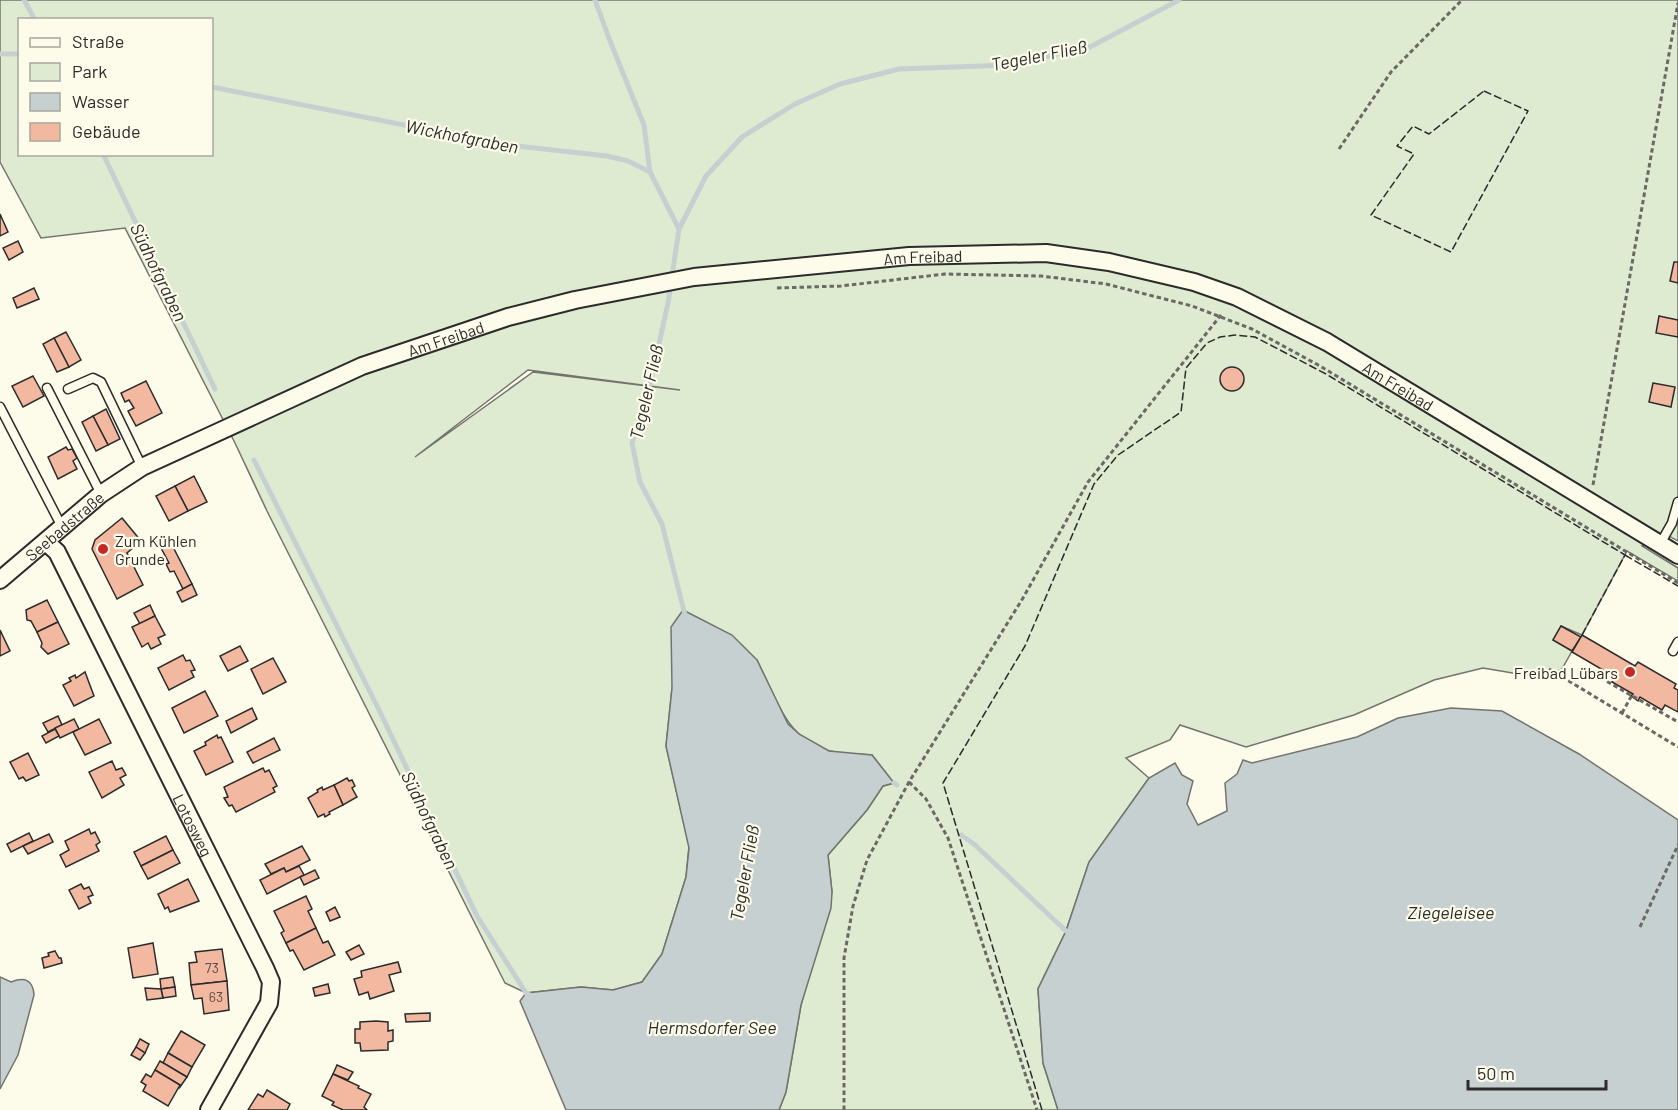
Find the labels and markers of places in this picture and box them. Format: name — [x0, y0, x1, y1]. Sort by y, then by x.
place label: Zum Kühlen Grunde — [115, 531, 197, 568]
marker: Zum Kühlen Grunde — [96, 542, 110, 556]
place label: Freibad Lübars — [1514, 663, 1618, 682]
marker: Freibad Lübars — [1623, 665, 1637, 679]

